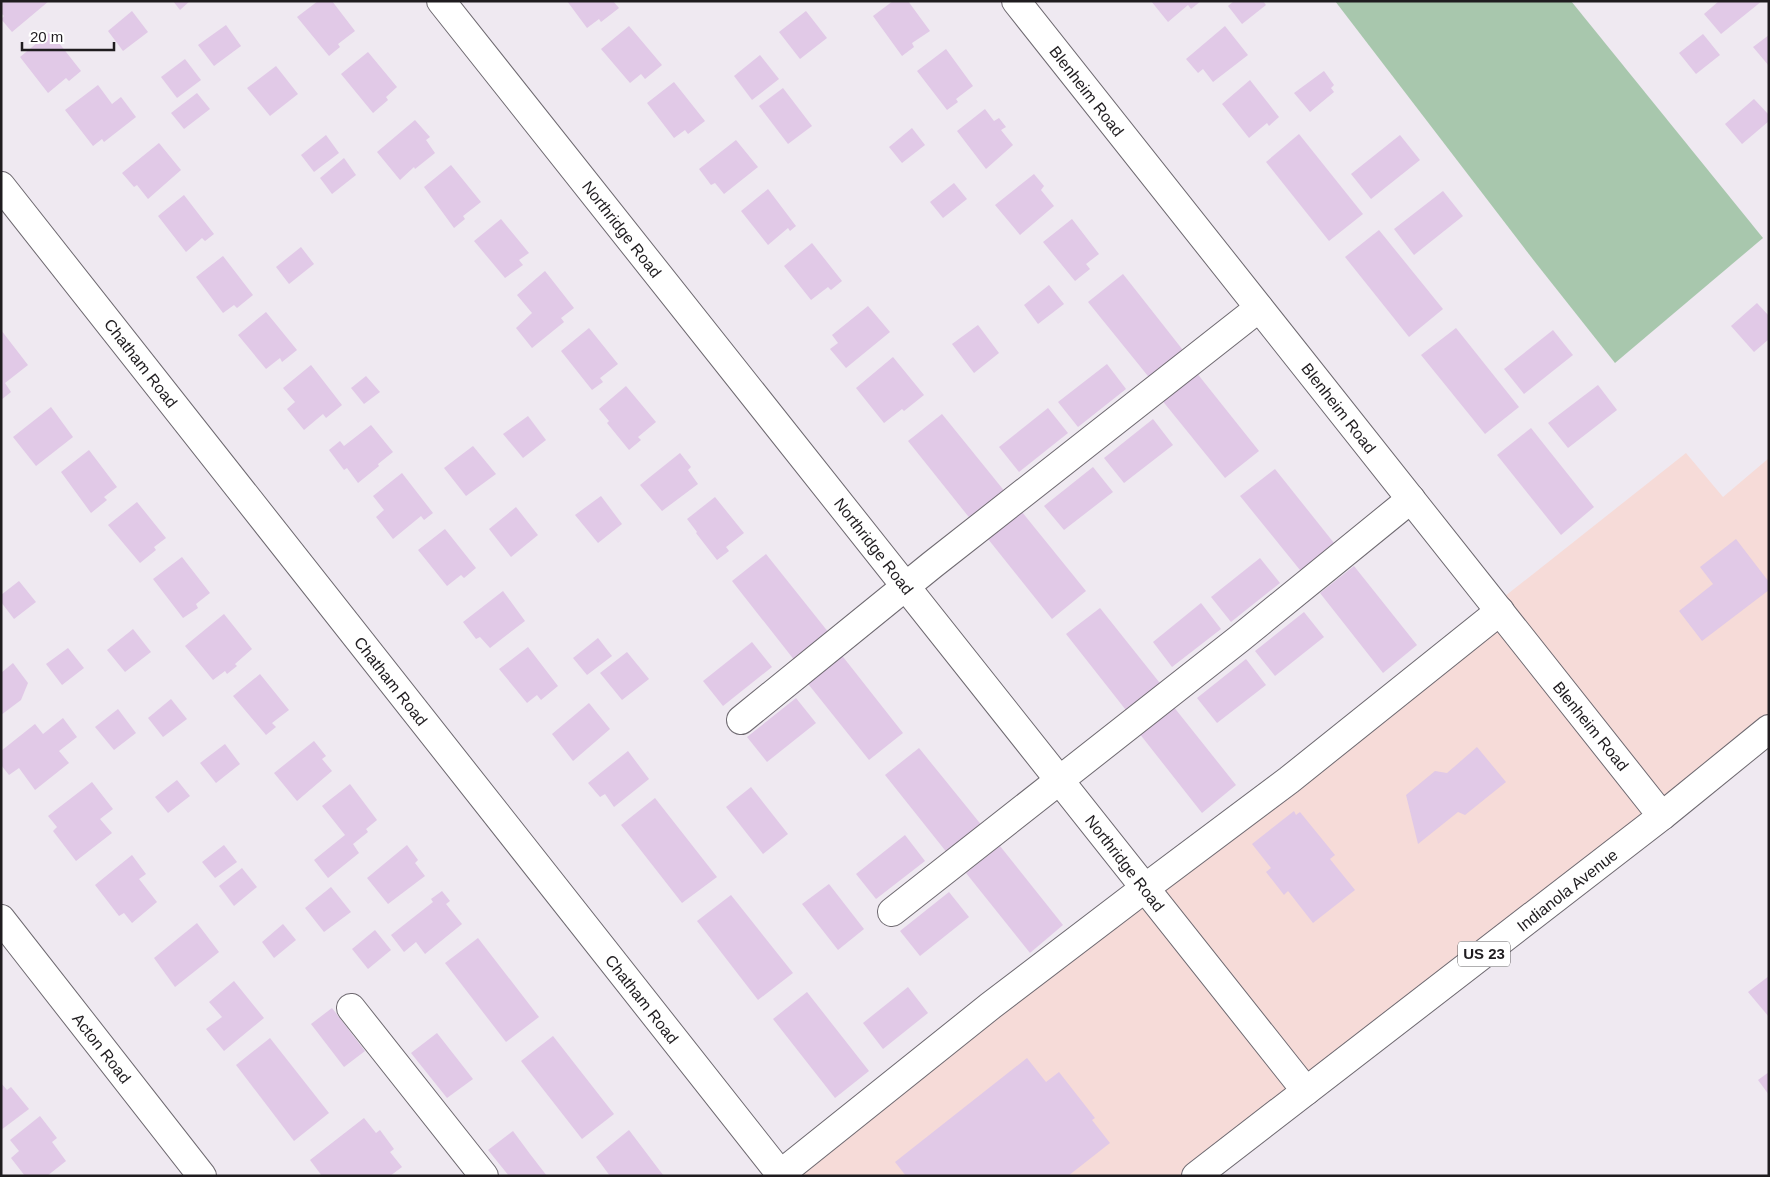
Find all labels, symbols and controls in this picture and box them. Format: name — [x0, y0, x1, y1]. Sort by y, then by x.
scale bar — [22, 20, 115, 52]
text: 20 m — [30, 28, 63, 45]
street label: Blenheim Road — [1046, 43, 1127, 140]
street label: Northridge Road — [579, 178, 664, 281]
street label: Chatham Road — [101, 316, 180, 411]
street label: Blenheim Road — [1298, 360, 1379, 457]
street label: Northridge Road — [831, 495, 916, 598]
street label: Chatham Road — [351, 634, 430, 729]
street label: Blenheim Road — [1550, 678, 1632, 774]
street label: Northridge Road — [1082, 812, 1167, 915]
street label: Indianola Avenue — [1514, 846, 1621, 935]
road number: US 23 — [1458, 942, 1510, 966]
street label: Chatham Road — [602, 952, 681, 1047]
street label: Acton Road — [69, 1010, 134, 1086]

